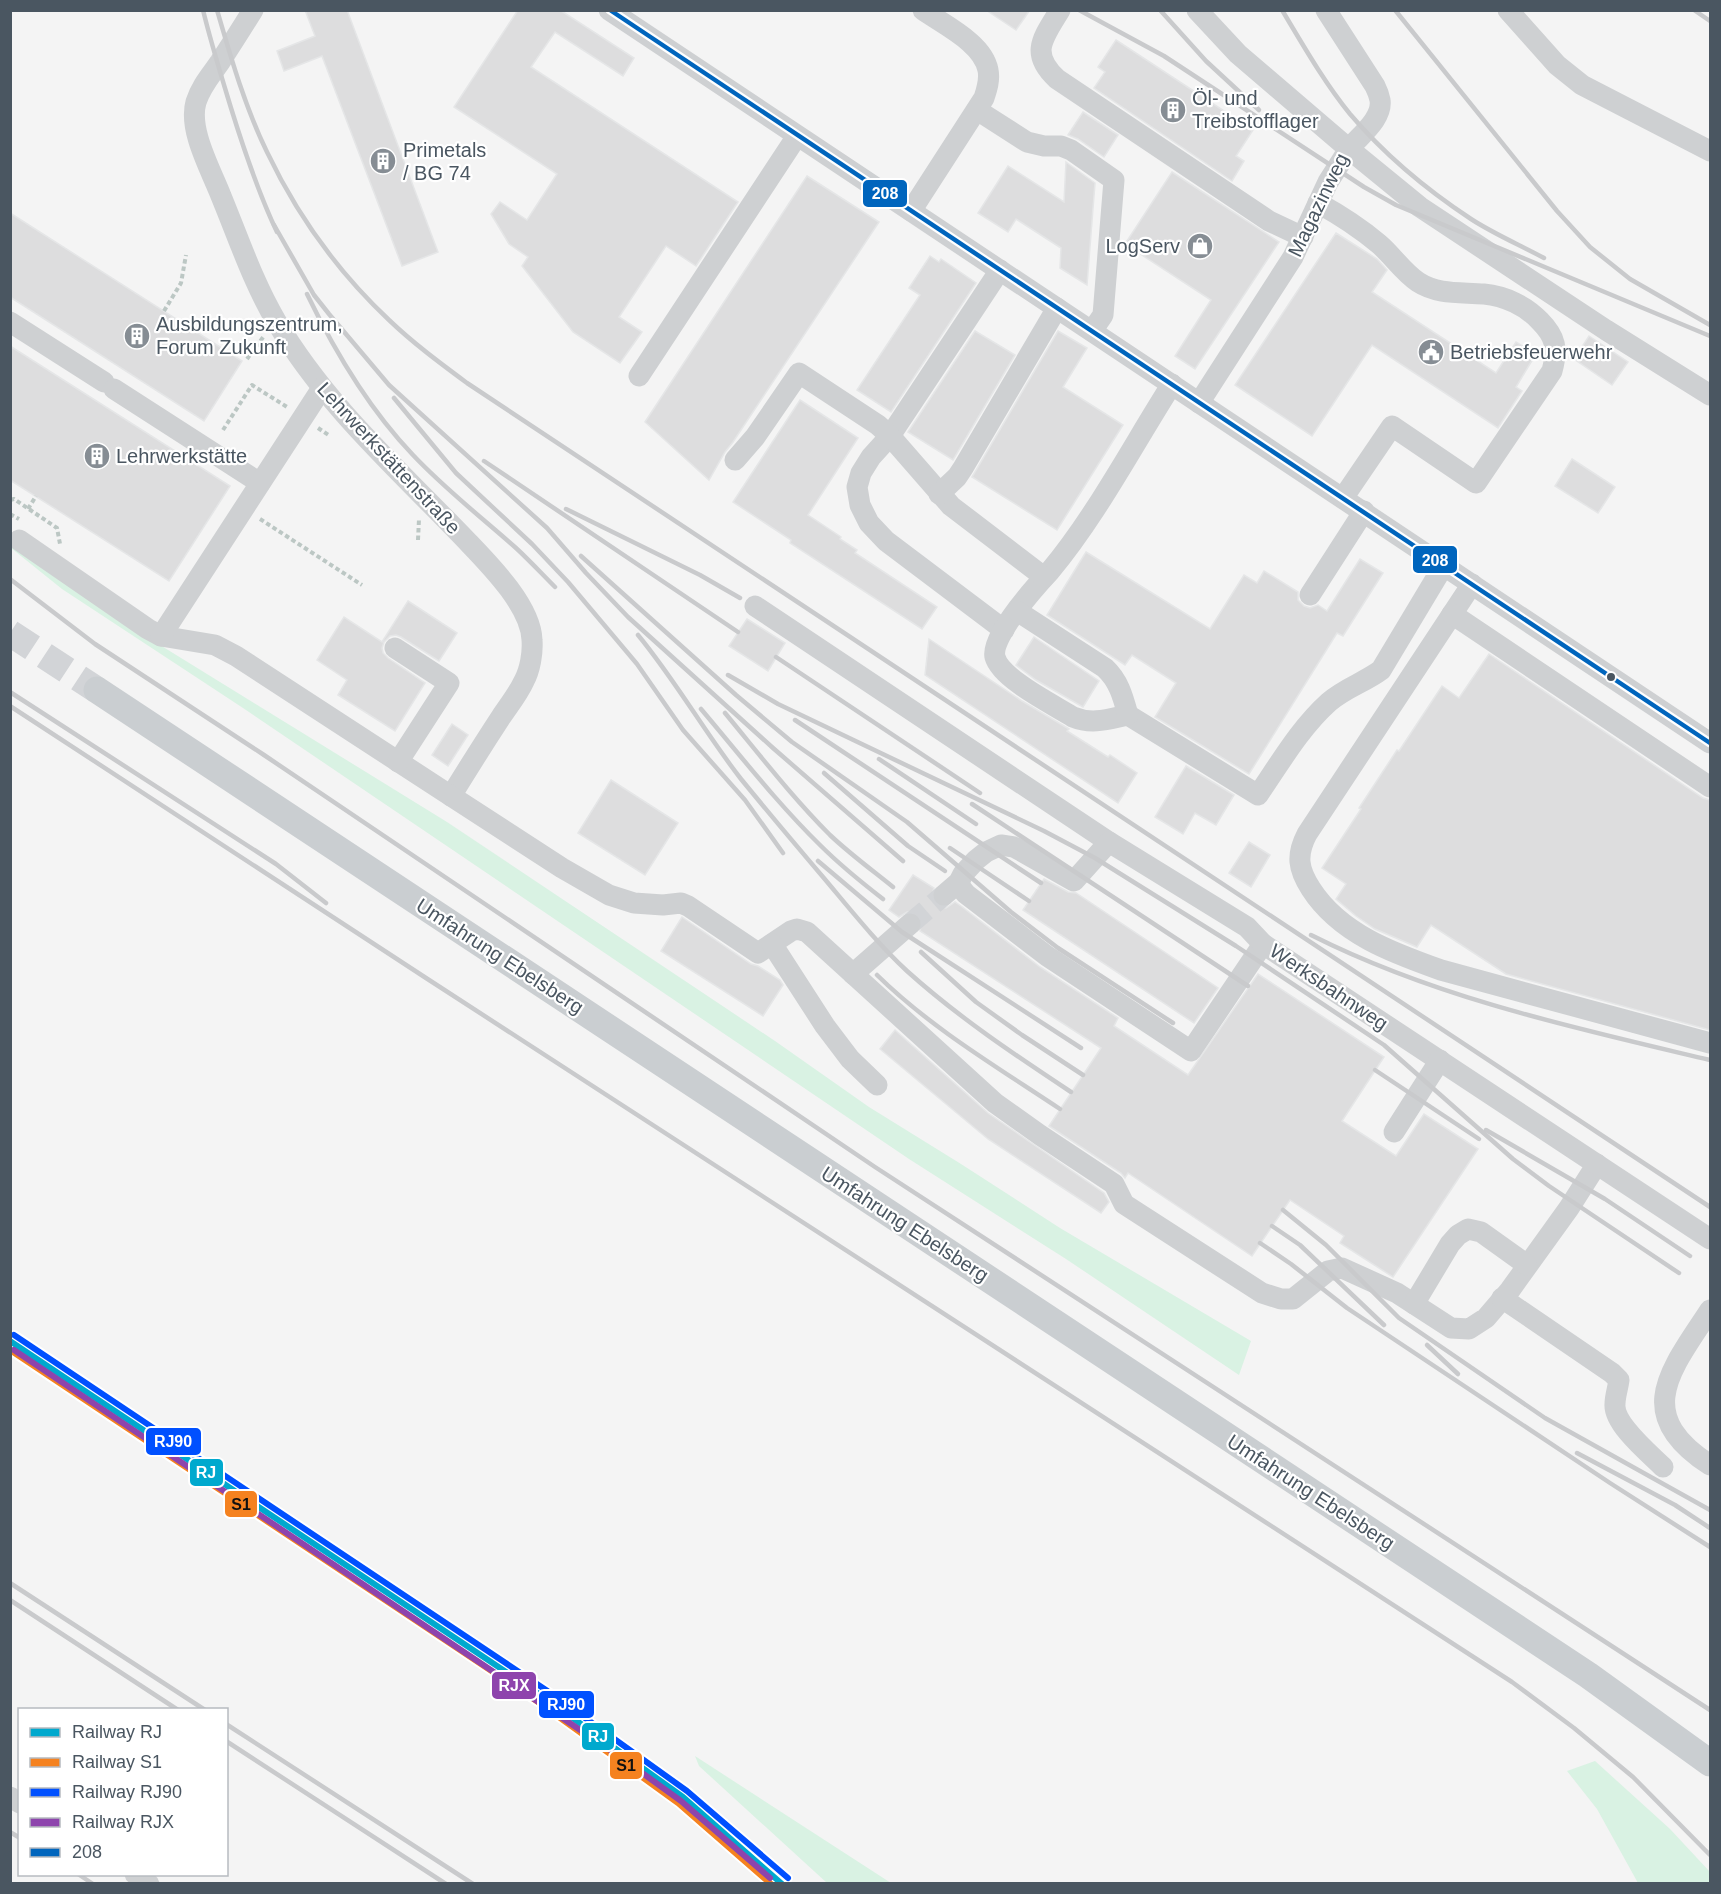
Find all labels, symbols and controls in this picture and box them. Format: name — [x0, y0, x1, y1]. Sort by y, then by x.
place label: Öl- und Treibstofflager — [1192, 87, 1319, 132]
building icon: Öl- und Treibstofflager — [1158, 95, 1188, 125]
place label: Primetals / BG 74 — [403, 139, 486, 184]
building icon: Primetals / BG 74 — [368, 146, 398, 176]
street label: Magazinweg — [1283, 150, 1353, 260]
line badge: 208 — [862, 179, 908, 208]
text: 208 — [872, 185, 898, 202]
shop icon: LogServ — [1185, 231, 1215, 261]
place label: LogServ — [1106, 235, 1180, 257]
place label: Ausbildungszentrum, Forum Zukunft — [156, 313, 343, 358]
building icon: Ausbildungszentrum, Forum Zukunft — [122, 321, 152, 351]
public building icon: Betriebsfeuerwehr — [1416, 337, 1446, 367]
place label: Betriebsfeuerwehr — [1450, 341, 1613, 363]
street label: Lehrwerkstättenstraße — [313, 378, 465, 538]
building icon: Lehrwerkstätte — [82, 441, 112, 471]
place label: Lehrwerkstätte — [116, 445, 247, 467]
line badge: 208 — [1412, 545, 1458, 574]
text: 208 — [1422, 552, 1448, 569]
unlabelled marker — [1605, 671, 1617, 683]
street label: Umfahrung Ebelsberg — [412, 894, 588, 1018]
street label: Werksbahnweg — [1266, 939, 1392, 1035]
street label: Umfahrung Ebelsberg — [817, 1162, 993, 1286]
line badge: RJ90 — [145, 1427, 202, 1456]
street label: Umfahrung Ebelsberg — [1223, 1430, 1399, 1554]
text: RJ90 — [154, 1433, 192, 1450]
line badge: RJ — [189, 1458, 224, 1487]
text: RJ — [196, 1464, 216, 1481]
line badge: S1 — [224, 1490, 258, 1518]
text: S1 — [231, 1496, 251, 1513]
line badge: RJX — [491, 1671, 537, 1700]
text: RJX — [498, 1677, 530, 1694]
line badge: RJ90 — [538, 1690, 595, 1719]
text: RJ90 — [547, 1696, 585, 1713]
legend — [18, 1708, 228, 1876]
text: Railway RJ — [72, 1722, 162, 1742]
line badge: RJ — [581, 1722, 615, 1751]
text: RJ — [588, 1728, 608, 1745]
line badge: S1 — [609, 1751, 643, 1780]
text: Railway S1 — [72, 1752, 162, 1772]
text: S1 — [616, 1757, 636, 1774]
text: Railway RJ90 — [72, 1782, 182, 1802]
text: Railway RJX — [72, 1812, 174, 1832]
text: 208 — [72, 1842, 102, 1862]

